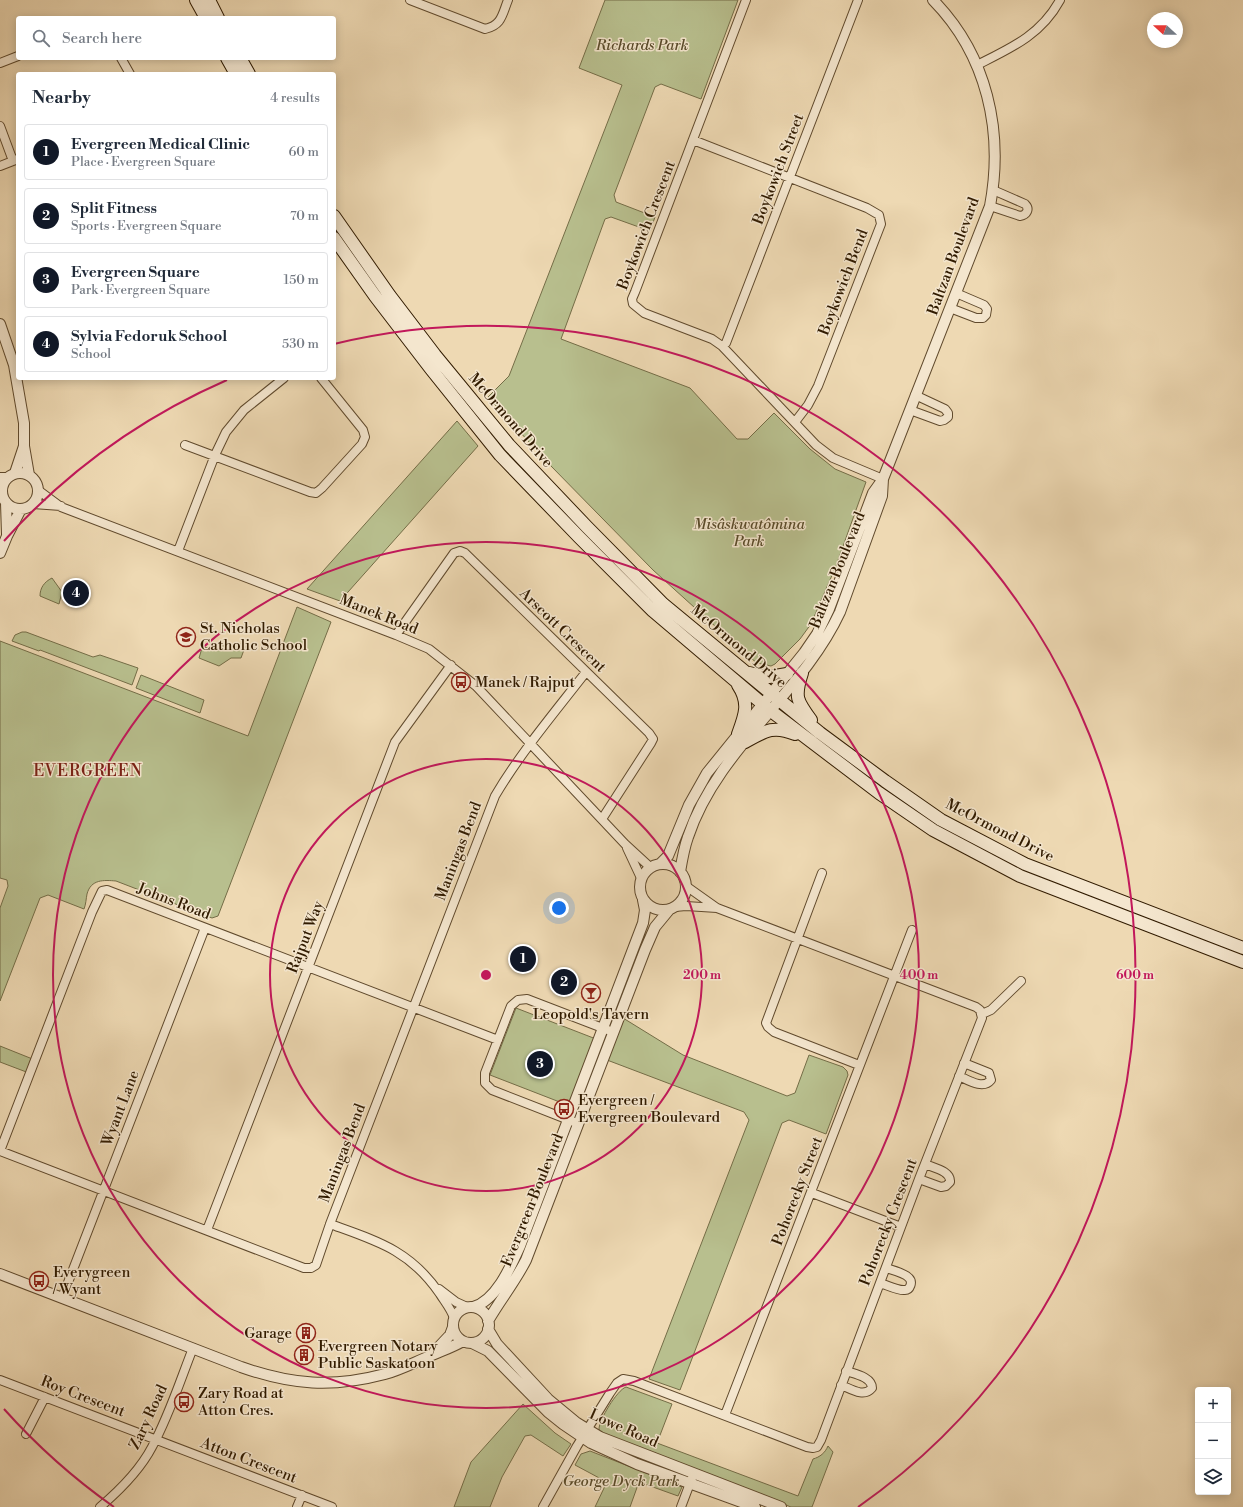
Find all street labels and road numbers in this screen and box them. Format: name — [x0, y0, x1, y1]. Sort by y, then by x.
street label: Boykowich Street — [748, 110, 809, 228]
street label: Boykowich Crescent — [613, 157, 680, 293]
street label: Baltzan Boulevard — [923, 194, 984, 319]
street label: Boykowich Bend — [814, 226, 873, 339]
street label: McOrmond Drive — [464, 369, 557, 472]
street label: Baltzan Boulevard — [805, 509, 870, 632]
street label: Arscott Crescent — [515, 584, 610, 677]
street label: Manek Road — [337, 590, 421, 639]
street label: McOrmond Drive — [687, 601, 791, 692]
street label: McOrmond Drive — [942, 795, 1057, 866]
street label: Maningas Bend — [431, 799, 486, 903]
street label: Johns Road — [133, 878, 214, 924]
street label: Rajput Way — [283, 898, 328, 976]
street label: Wyant Lane — [97, 1068, 144, 1150]
street label: Maningas Bend — [315, 1101, 370, 1205]
street label: Evergreen Boulevard — [497, 1130, 568, 1270]
street label: Pohorecky Street — [768, 1133, 827, 1248]
street label: Pohorecky Crescent — [855, 1155, 922, 1289]
street label: Roy Crescent — [38, 1372, 128, 1422]
street label: Zary Road — [125, 1381, 172, 1453]
street label: Lowe Road — [586, 1405, 662, 1452]
street label: Atton Crescent — [197, 1433, 300, 1488]

